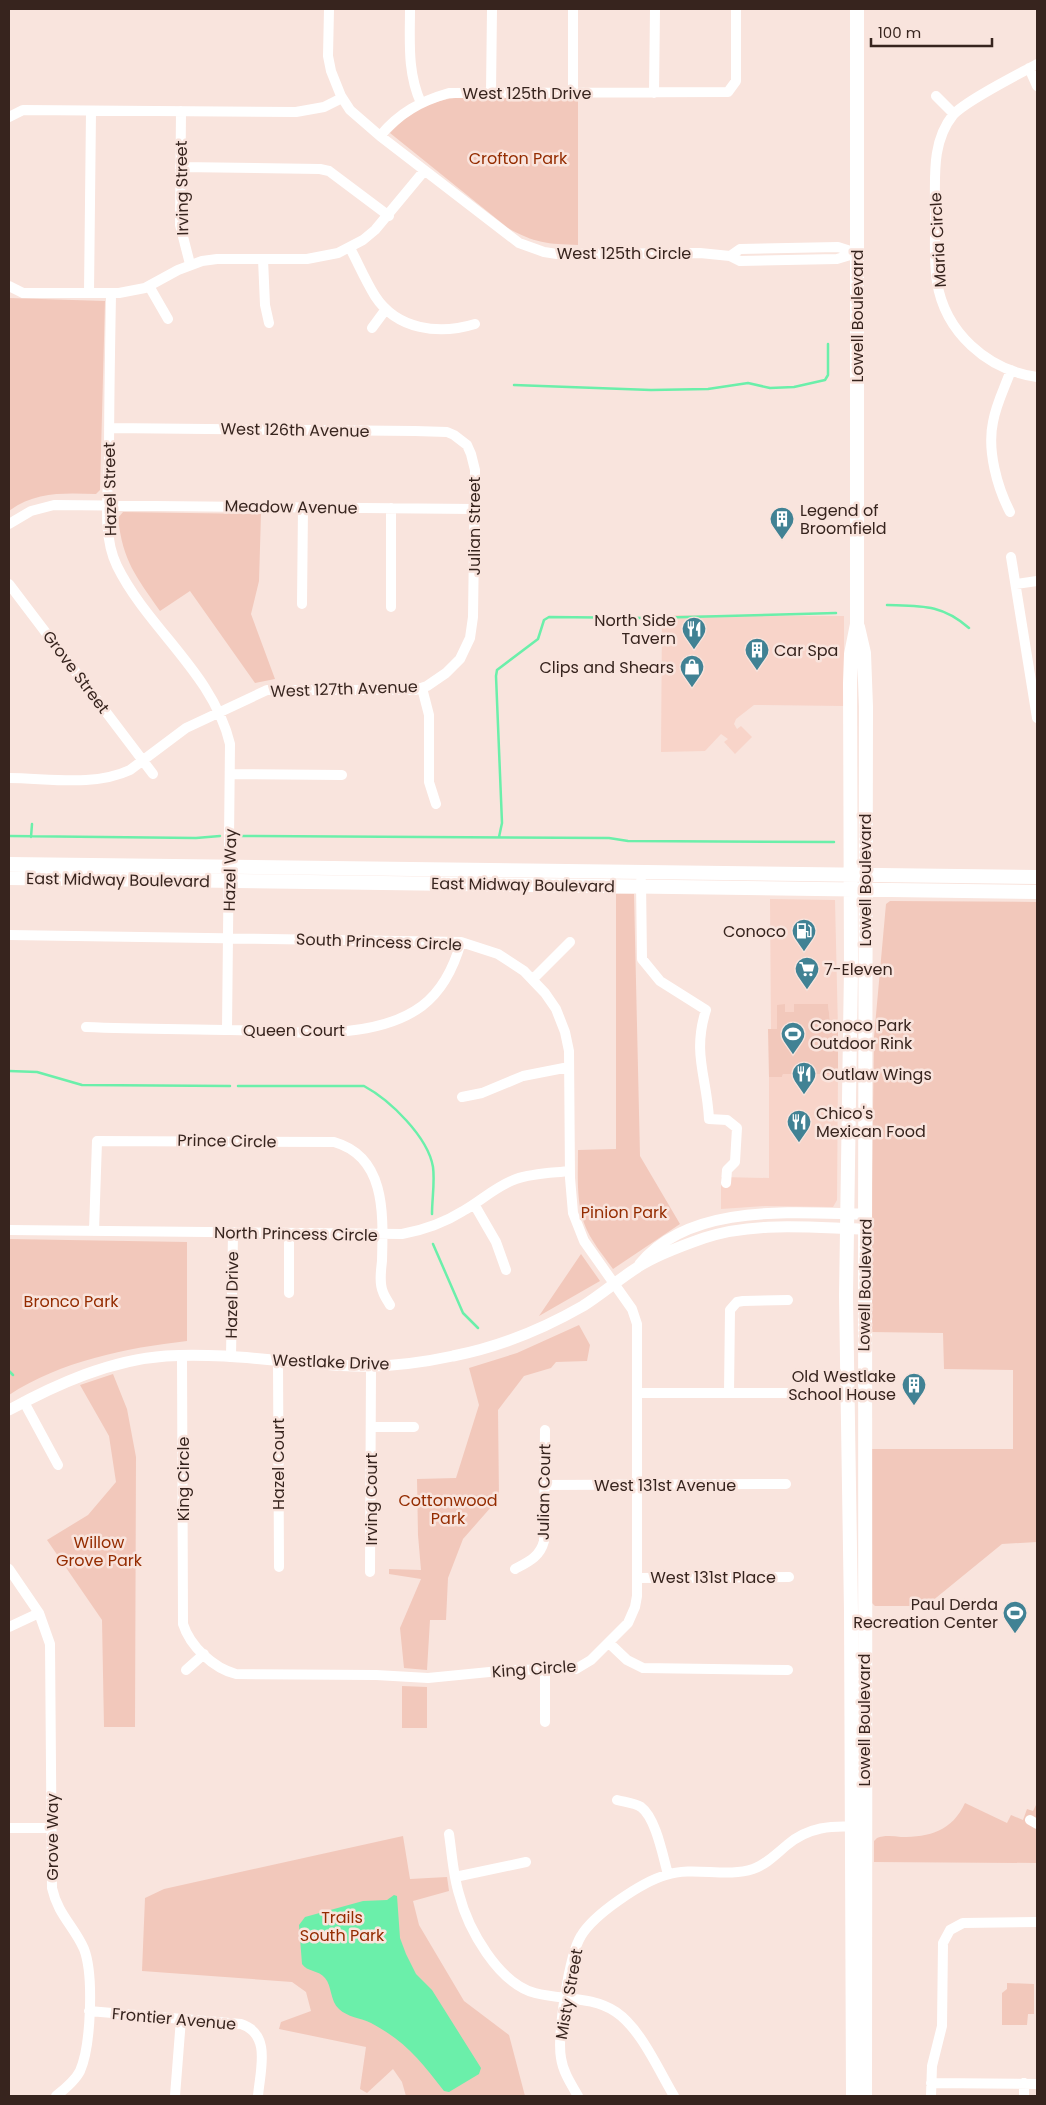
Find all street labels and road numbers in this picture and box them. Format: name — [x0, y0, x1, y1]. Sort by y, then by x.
street label: West 125th Drive — [463, 82, 591, 105]
street label: Irving Street — [170, 140, 194, 236]
street label: Maria Circle — [924, 192, 952, 288]
street label: West 125th Circle — [557, 242, 691, 265]
street label: Lowell Boulevard — [846, 249, 869, 383]
street label: West 126th Avenue — [220, 417, 370, 443]
street label: Hazel Street — [98, 442, 122, 536]
street label: Julian Street — [463, 476, 486, 575]
street label: Meadow Avenue — [224, 494, 358, 520]
street label: Grove Street — [37, 626, 115, 718]
street label: West 127th Avenue — [270, 675, 418, 703]
street label: Lowell Boulevard — [854, 813, 877, 947]
street label: Hazel Way — [218, 828, 242, 912]
street label: East Midway Boulevard — [26, 867, 210, 893]
street label: East Midway Boulevard — [431, 872, 615, 898]
street label: South Princess Circle — [296, 928, 462, 956]
street label: Queen Court — [243, 1019, 345, 1042]
street label: Prince Circle — [177, 1129, 277, 1153]
street label: Lowell Boulevard — [852, 1218, 878, 1352]
street label: North Princess Circle — [214, 1221, 378, 1247]
street label: Hazel Drive — [220, 1251, 244, 1339]
street label: Westlake Drive — [272, 1348, 390, 1376]
street label: Hazel Court — [267, 1418, 290, 1510]
street label: King Circle — [172, 1437, 195, 1521]
street label: Julian Court — [532, 1443, 556, 1540]
street label: Irving Court — [360, 1452, 383, 1545]
street label: West 131st Avenue — [594, 1474, 736, 1497]
street label: West 131st Place — [650, 1566, 776, 1589]
street label: Lowell Boulevard — [853, 1653, 876, 1787]
street label: King Circle — [491, 1655, 577, 1683]
street label: Grove Way — [41, 1793, 64, 1881]
street label: Misty Street — [550, 1947, 588, 2041]
street label: Frontier Avenue — [111, 2002, 237, 2036]

